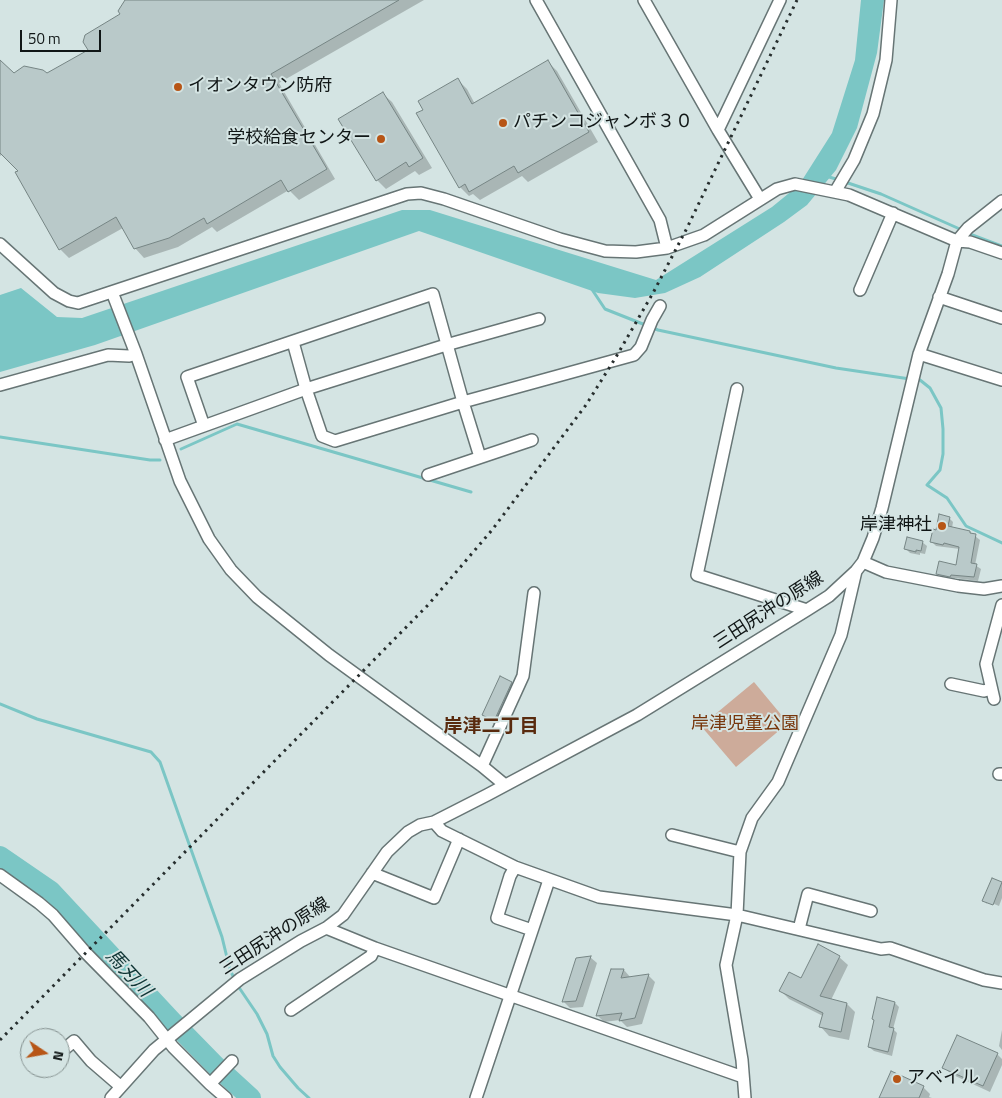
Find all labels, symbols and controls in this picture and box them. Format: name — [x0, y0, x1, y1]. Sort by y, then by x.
scale bar — [22, 20, 104, 52]
text: 50 m — [28, 27, 61, 50]
place label: イオンタウン防府 — [188, 76, 332, 98]
marker: イオンタウン防府 — [172, 81, 184, 93]
place label: パチンコジャンボ３０ — [513, 112, 693, 134]
marker: パチンコジャンボ３０ — [497, 117, 509, 129]
place label: 学校給食センター — [227, 128, 371, 150]
marker: 学校給食センター — [375, 133, 387, 145]
place label: 岸津神社 — [860, 515, 932, 537]
marker: 岸津神社 — [936, 520, 948, 532]
street label: 三田尻沖の原線 — [710, 568, 828, 654]
park label: 岸津児童公園 — [691, 714, 799, 736]
district label: 岸津二丁目 — [444, 716, 538, 738]
street label: 三田尻沖の原線 — [216, 894, 334, 980]
water label: 馬刃川 — [100, 945, 156, 1003]
north arrow — [20, 1028, 70, 1078]
text: N — [48, 1049, 70, 1063]
place label: アベイル — [907, 1068, 979, 1090]
marker: アベイル — [891, 1073, 903, 1085]

